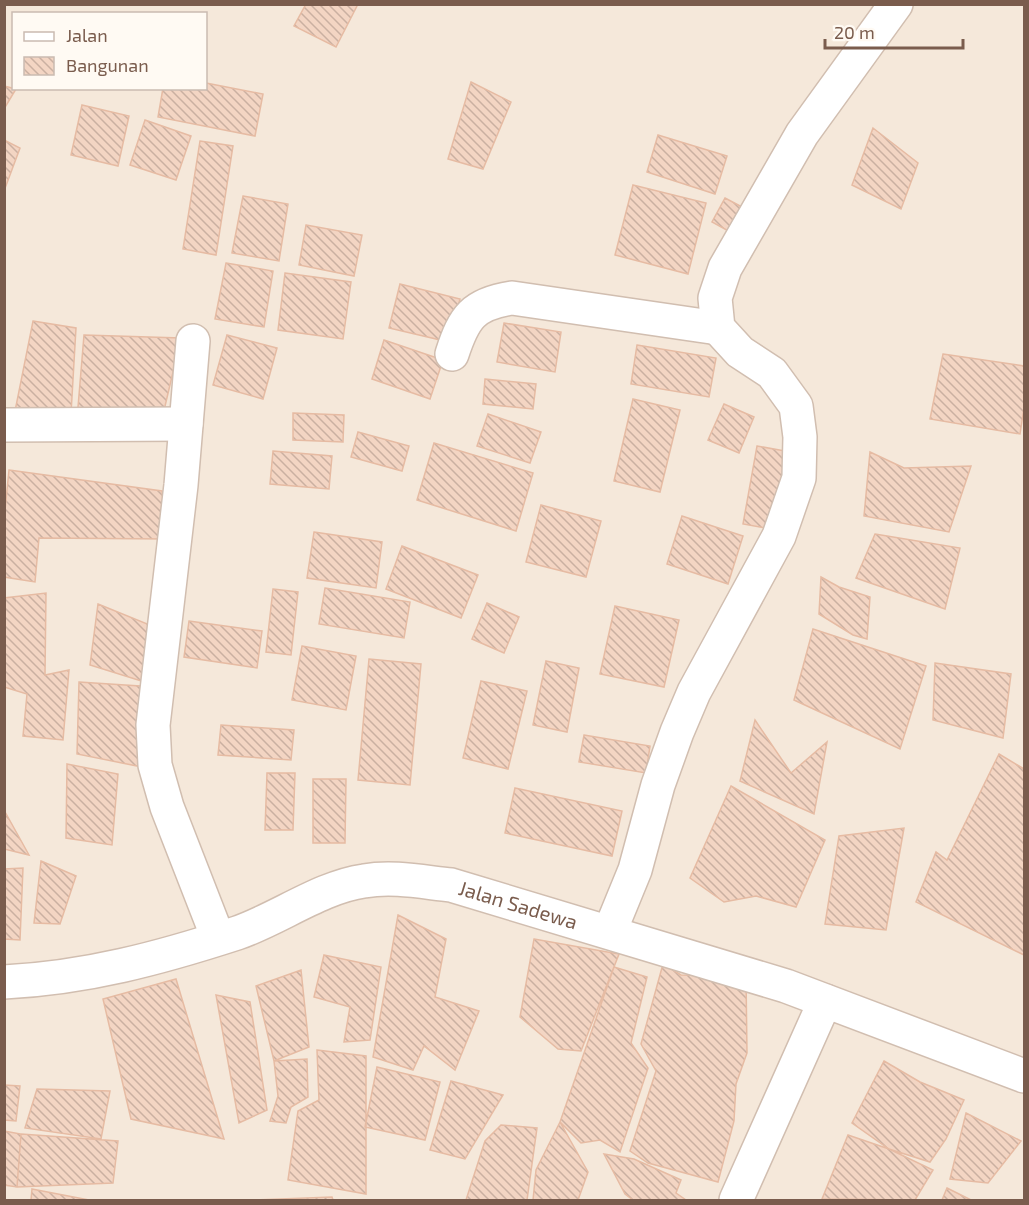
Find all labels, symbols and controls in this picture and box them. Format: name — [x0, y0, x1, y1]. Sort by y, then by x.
legend — [12, 12, 207, 90]
scale bar — [825, 12, 963, 50]
text: 20 m — [834, 21, 875, 43]
text: Jalan — [66, 24, 108, 46]
text: Bangunan — [66, 54, 149, 76]
street label: Jalan Sadewa — [456, 875, 581, 933]

